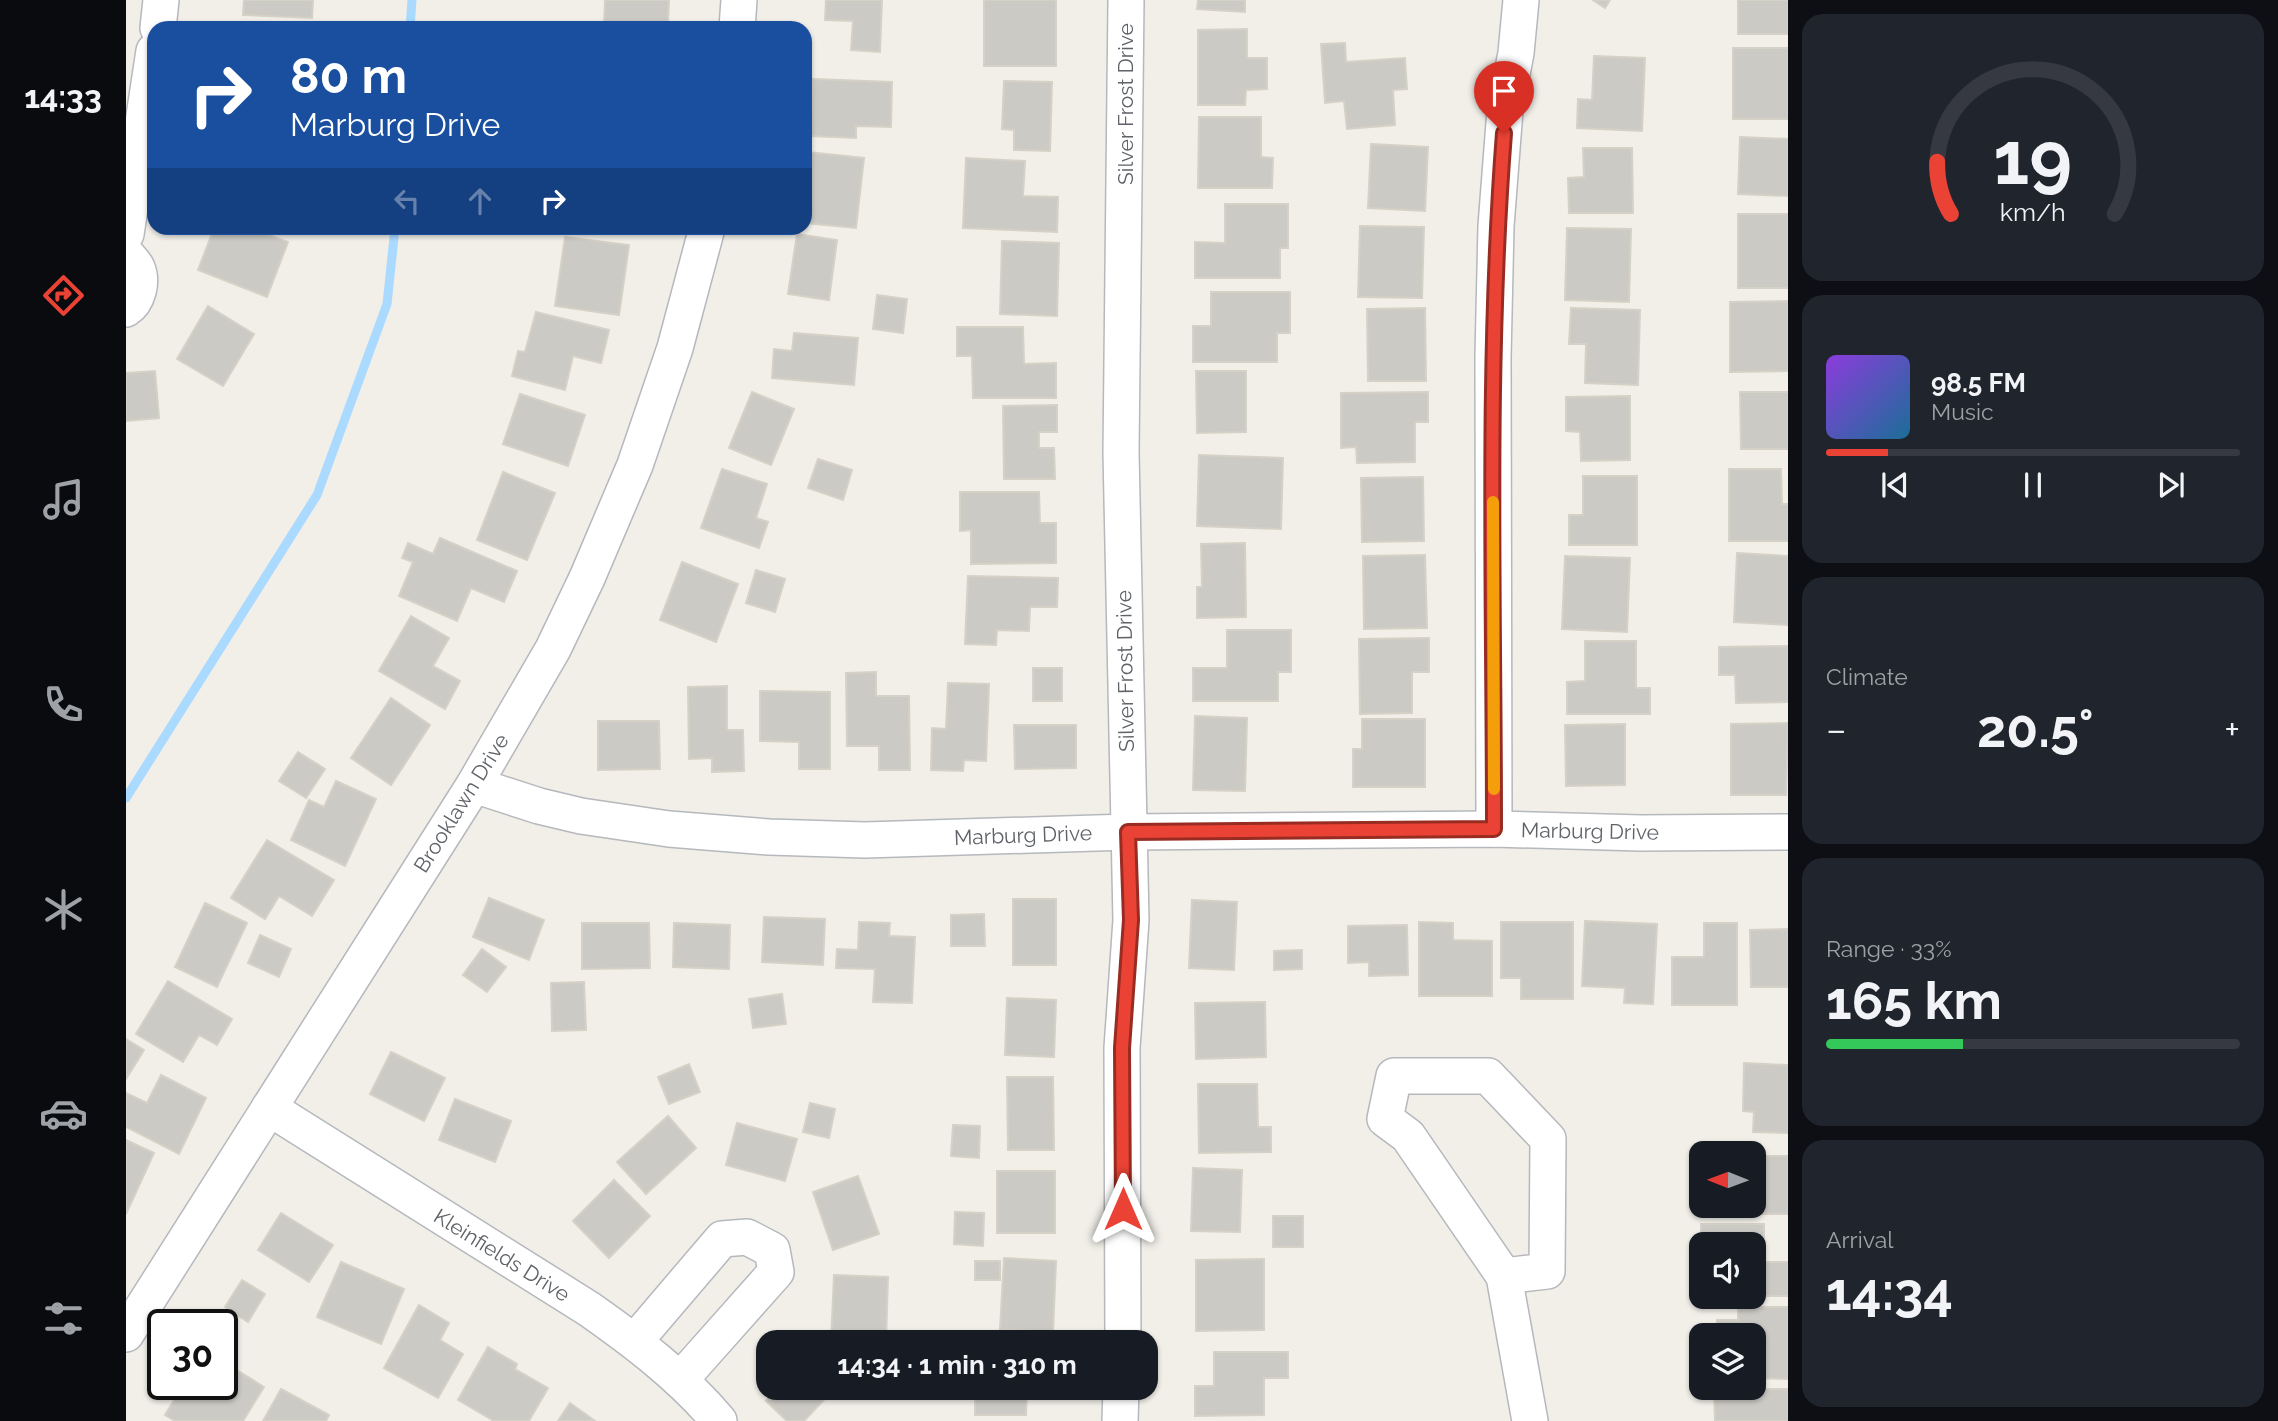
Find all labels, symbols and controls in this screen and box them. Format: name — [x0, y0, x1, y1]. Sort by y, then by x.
street label: Silver Frost Drive — [1113, 23, 1138, 185]
text: 80 m — [290, 47, 407, 104]
icon: right — [175, 49, 266, 140]
pin — [1474, 61, 1534, 133]
icon: arrive — [1485, 72, 1523, 110]
text: 14:33 — [24, 78, 102, 115]
text: Marburg Drive — [290, 106, 500, 143]
text: 19 — [1994, 116, 2072, 201]
icon: left — [388, 182, 426, 220]
icon: ahead — [461, 182, 499, 220]
icon: right — [534, 182, 572, 220]
text: km/h — [2000, 197, 2066, 227]
icon: directions — [39, 271, 88, 320]
text: 98.5 FM — [1931, 368, 2026, 398]
text: Music — [1931, 398, 1994, 425]
icon: previous — [1876, 466, 1914, 504]
icon: pause — [2014, 466, 2052, 504]
icon: next — [2152, 466, 2190, 504]
icon: music — [39, 475, 88, 524]
street label: Silver Frost Drive — [1111, 590, 1139, 752]
text: Climate — [1826, 663, 1908, 690]
icon: phone — [39, 680, 88, 729]
text: 20.5° — [1977, 698, 2094, 759]
text: − — [1826, 707, 1846, 752]
text: + — [2224, 707, 2240, 752]
street label: Brooklawn Drive — [408, 729, 514, 877]
street label: Marburg Drive — [1521, 817, 1659, 845]
street label: Marburg Drive — [954, 820, 1092, 850]
icon: climate — [39, 885, 88, 934]
text: Range · 33% — [1826, 935, 1952, 962]
text: 165 km — [1826, 970, 2002, 1031]
icon: car — [39, 1089, 88, 1138]
north arrow — [1689, 1141, 1766, 1218]
map controls — [1689, 1141, 1766, 1400]
position arrow — [1086, 1172, 1160, 1246]
street label: Kleinfields Drive — [429, 1203, 575, 1307]
text: Arrival — [1826, 1226, 1893, 1253]
button: sound — [1689, 1232, 1766, 1309]
text: 14:34 — [1826, 1261, 1953, 1322]
icon: filters — [39, 1294, 88, 1343]
speed limit sign: 30 — [147, 1309, 238, 1400]
button: layers — [1689, 1323, 1766, 1400]
text: 14:34 · 1 min · 310 m — [837, 1350, 1077, 1380]

